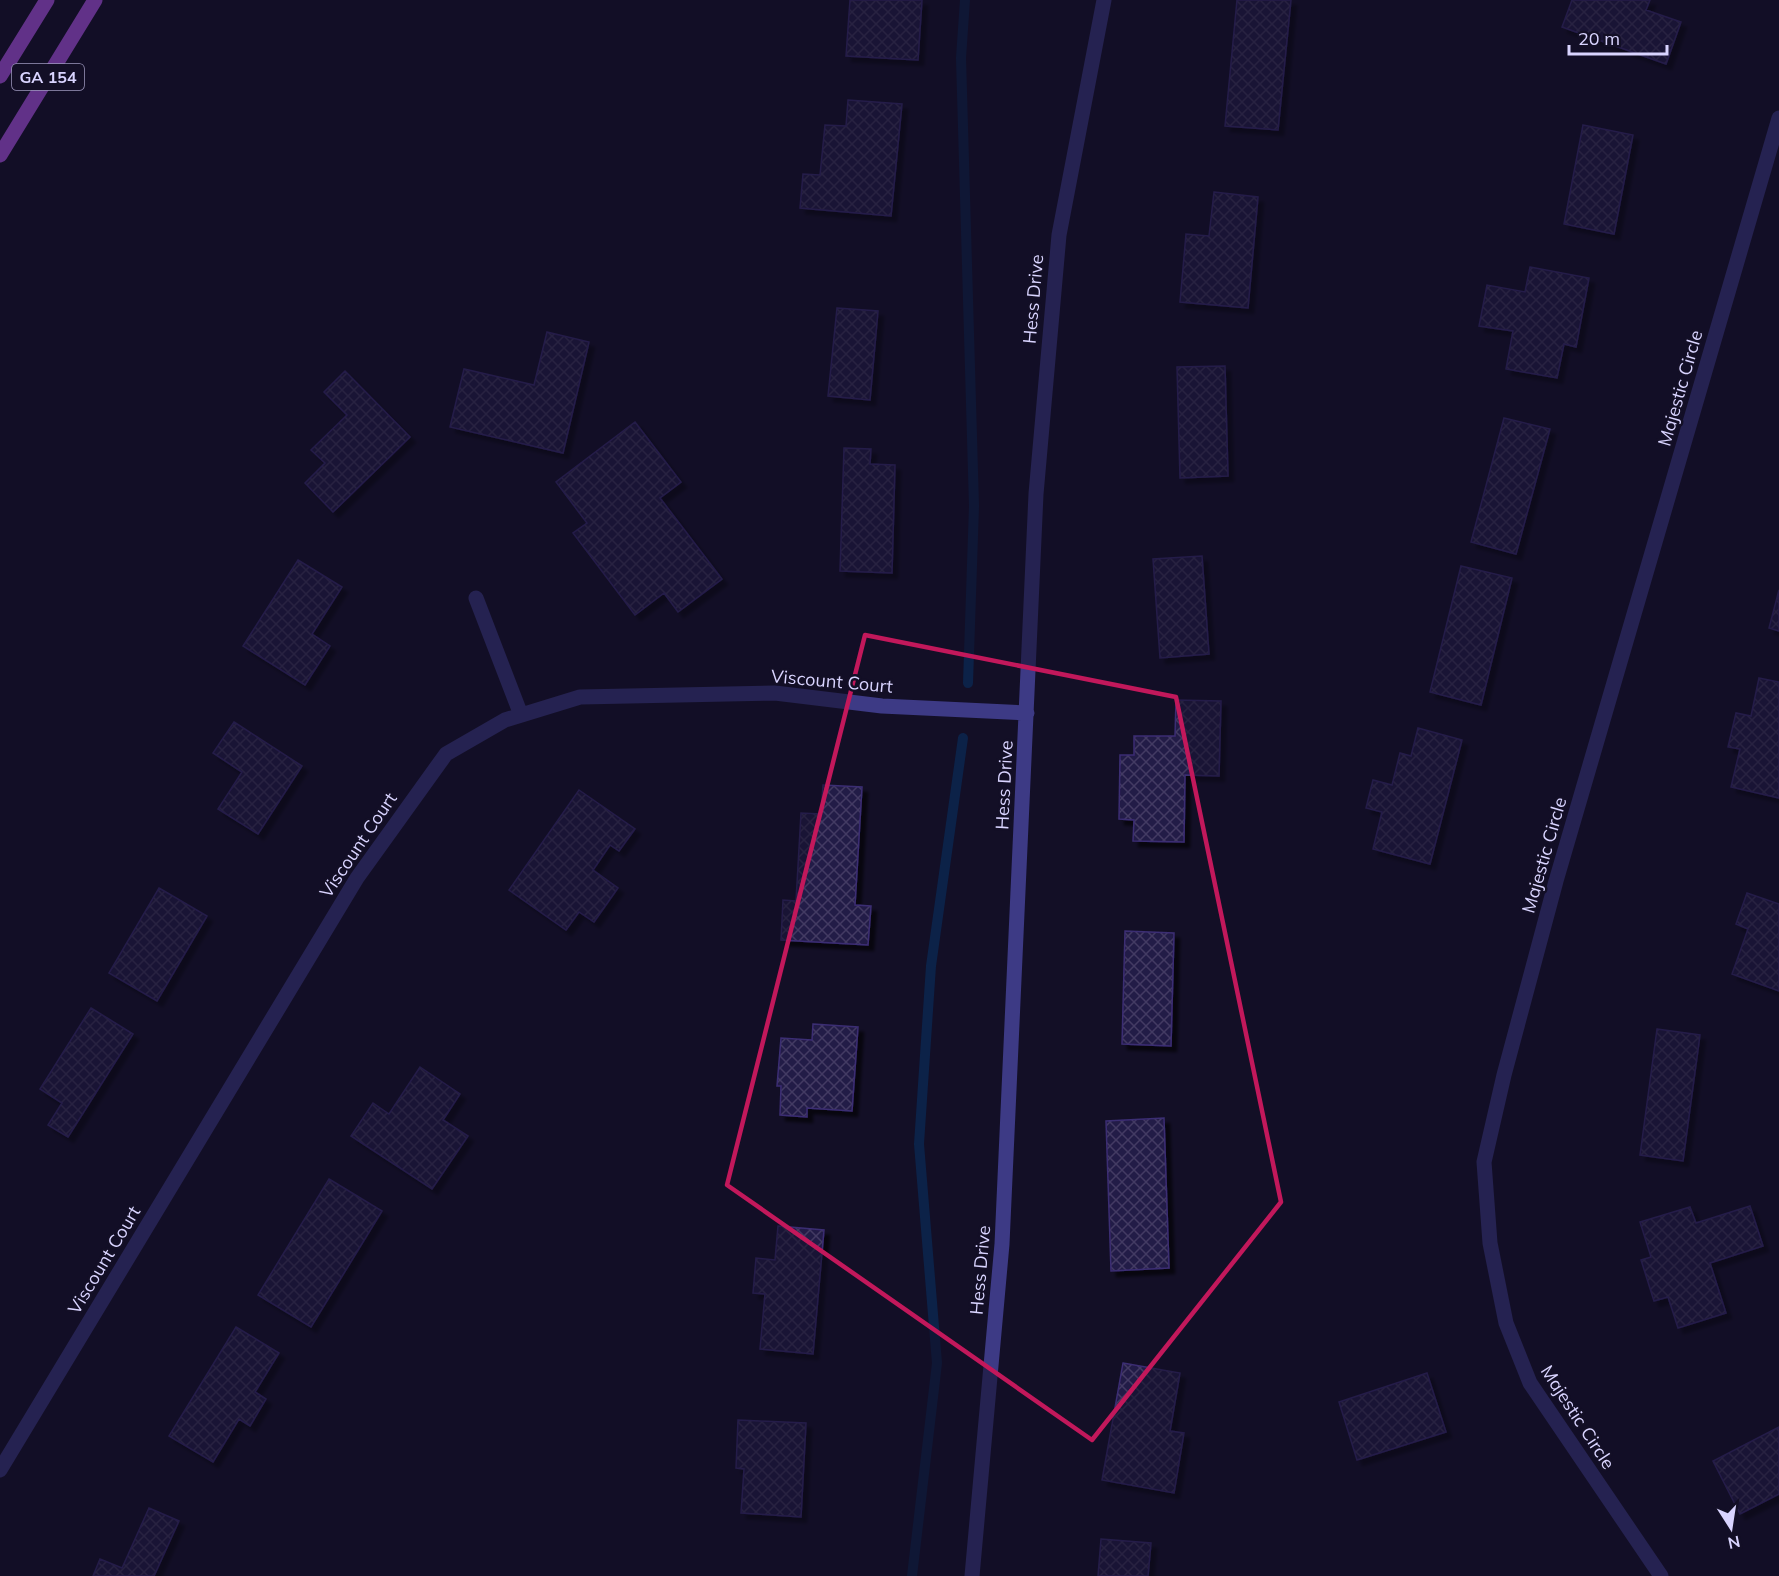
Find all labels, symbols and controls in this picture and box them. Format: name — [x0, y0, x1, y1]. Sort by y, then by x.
scale bar — [1569, 18, 1666, 56]
text: 20 m — [1578, 27, 1620, 50]
road number: GA 154 — [12, 64, 84, 90]
street label: Hess Drive — [1018, 253, 1048, 345]
street label: Majestic Circle — [1652, 327, 1708, 449]
street label: Viscount Court — [770, 664, 894, 698]
street label: Hess Drive — [990, 740, 1018, 830]
street label: Viscount Court — [314, 788, 402, 902]
street label: Majestic Circle — [1516, 794, 1572, 916]
street label: Viscount Court — [63, 1202, 145, 1318]
street label: Hess Drive — [965, 1224, 995, 1316]
street label: Majestic Circle — [1536, 1361, 1620, 1473]
north arrow — [1701, 1498, 1761, 1558]
text: N — [1726, 1532, 1742, 1554]

